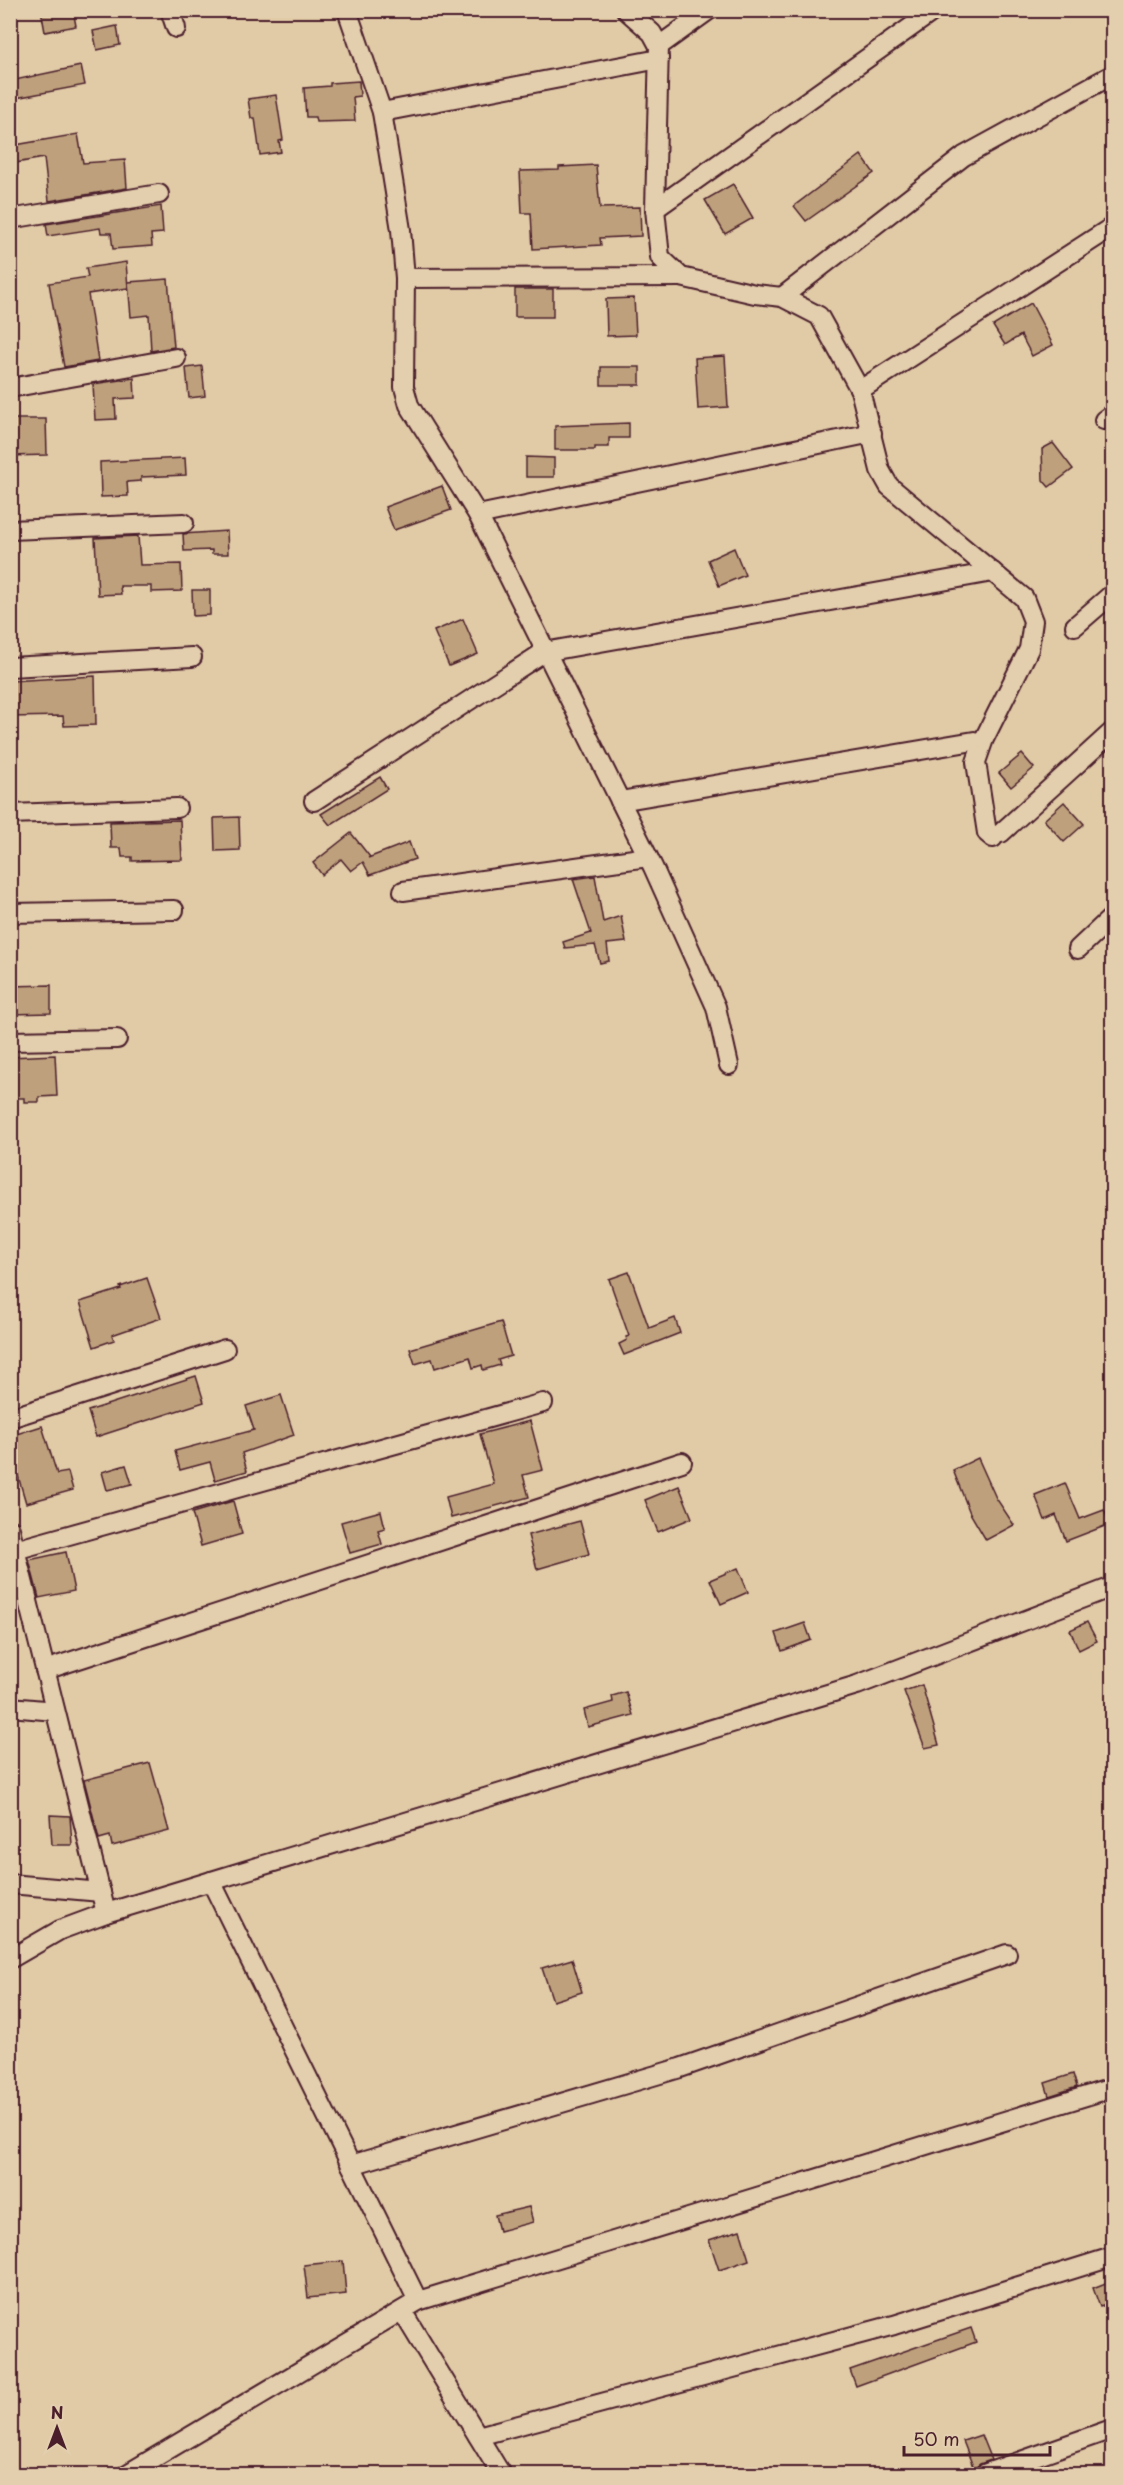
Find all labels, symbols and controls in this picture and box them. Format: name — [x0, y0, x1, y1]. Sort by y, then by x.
north arrow — [27, 2398, 87, 2458]
text: N — [51, 2400, 63, 2424]
scale bar — [904, 2419, 1050, 2457]
text: 50 m — [913, 2425, 960, 2452]

